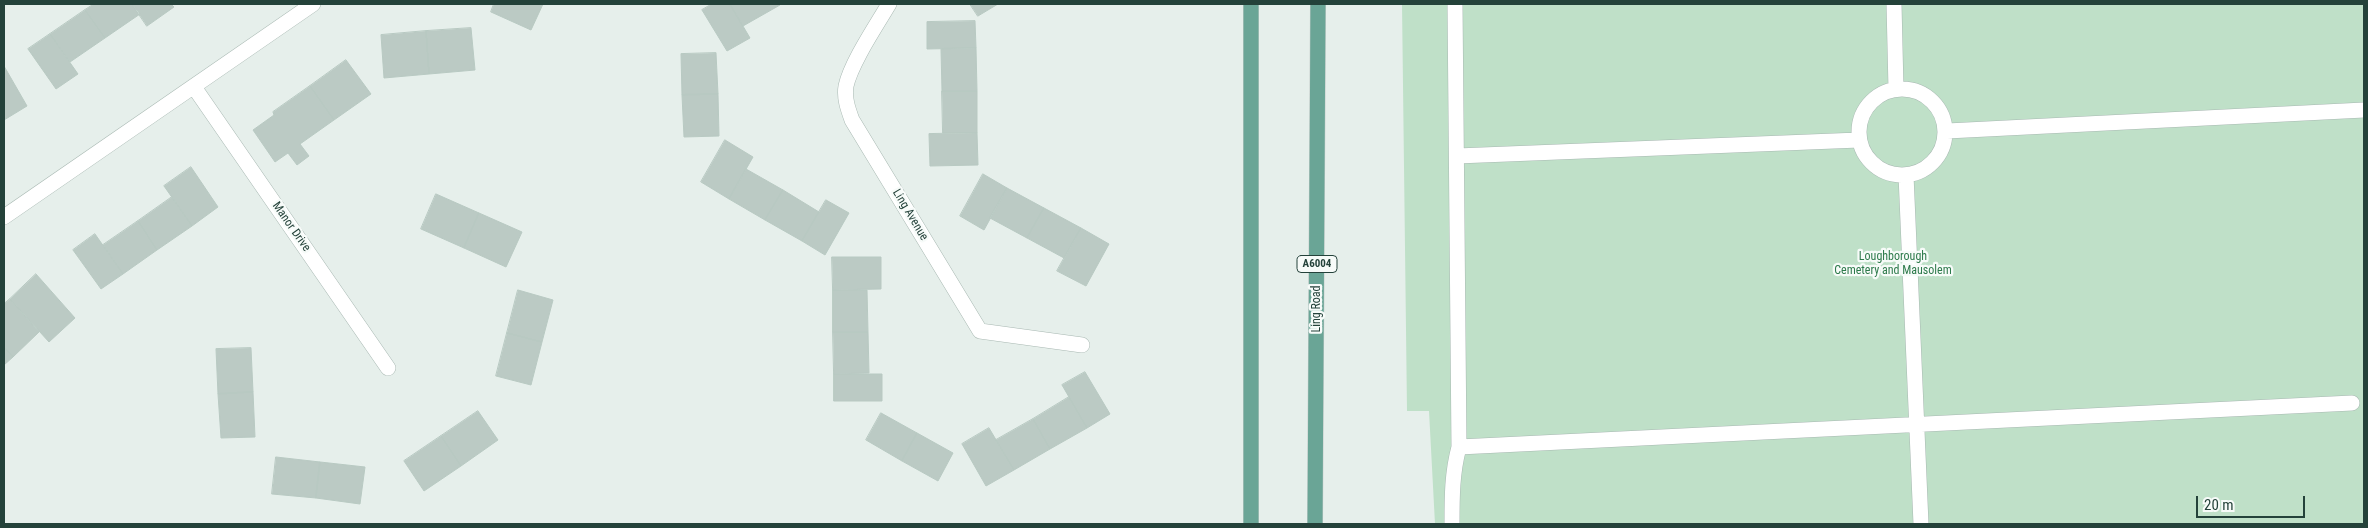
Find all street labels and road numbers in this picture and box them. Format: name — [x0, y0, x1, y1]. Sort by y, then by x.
street label: Ling Avenue — [889, 187, 931, 243]
street label: Manor Drive — [269, 200, 313, 254]
road number: A6004 — [1297, 255, 1337, 272]
street label: Ling Road — [1310, 285, 1324, 333]

